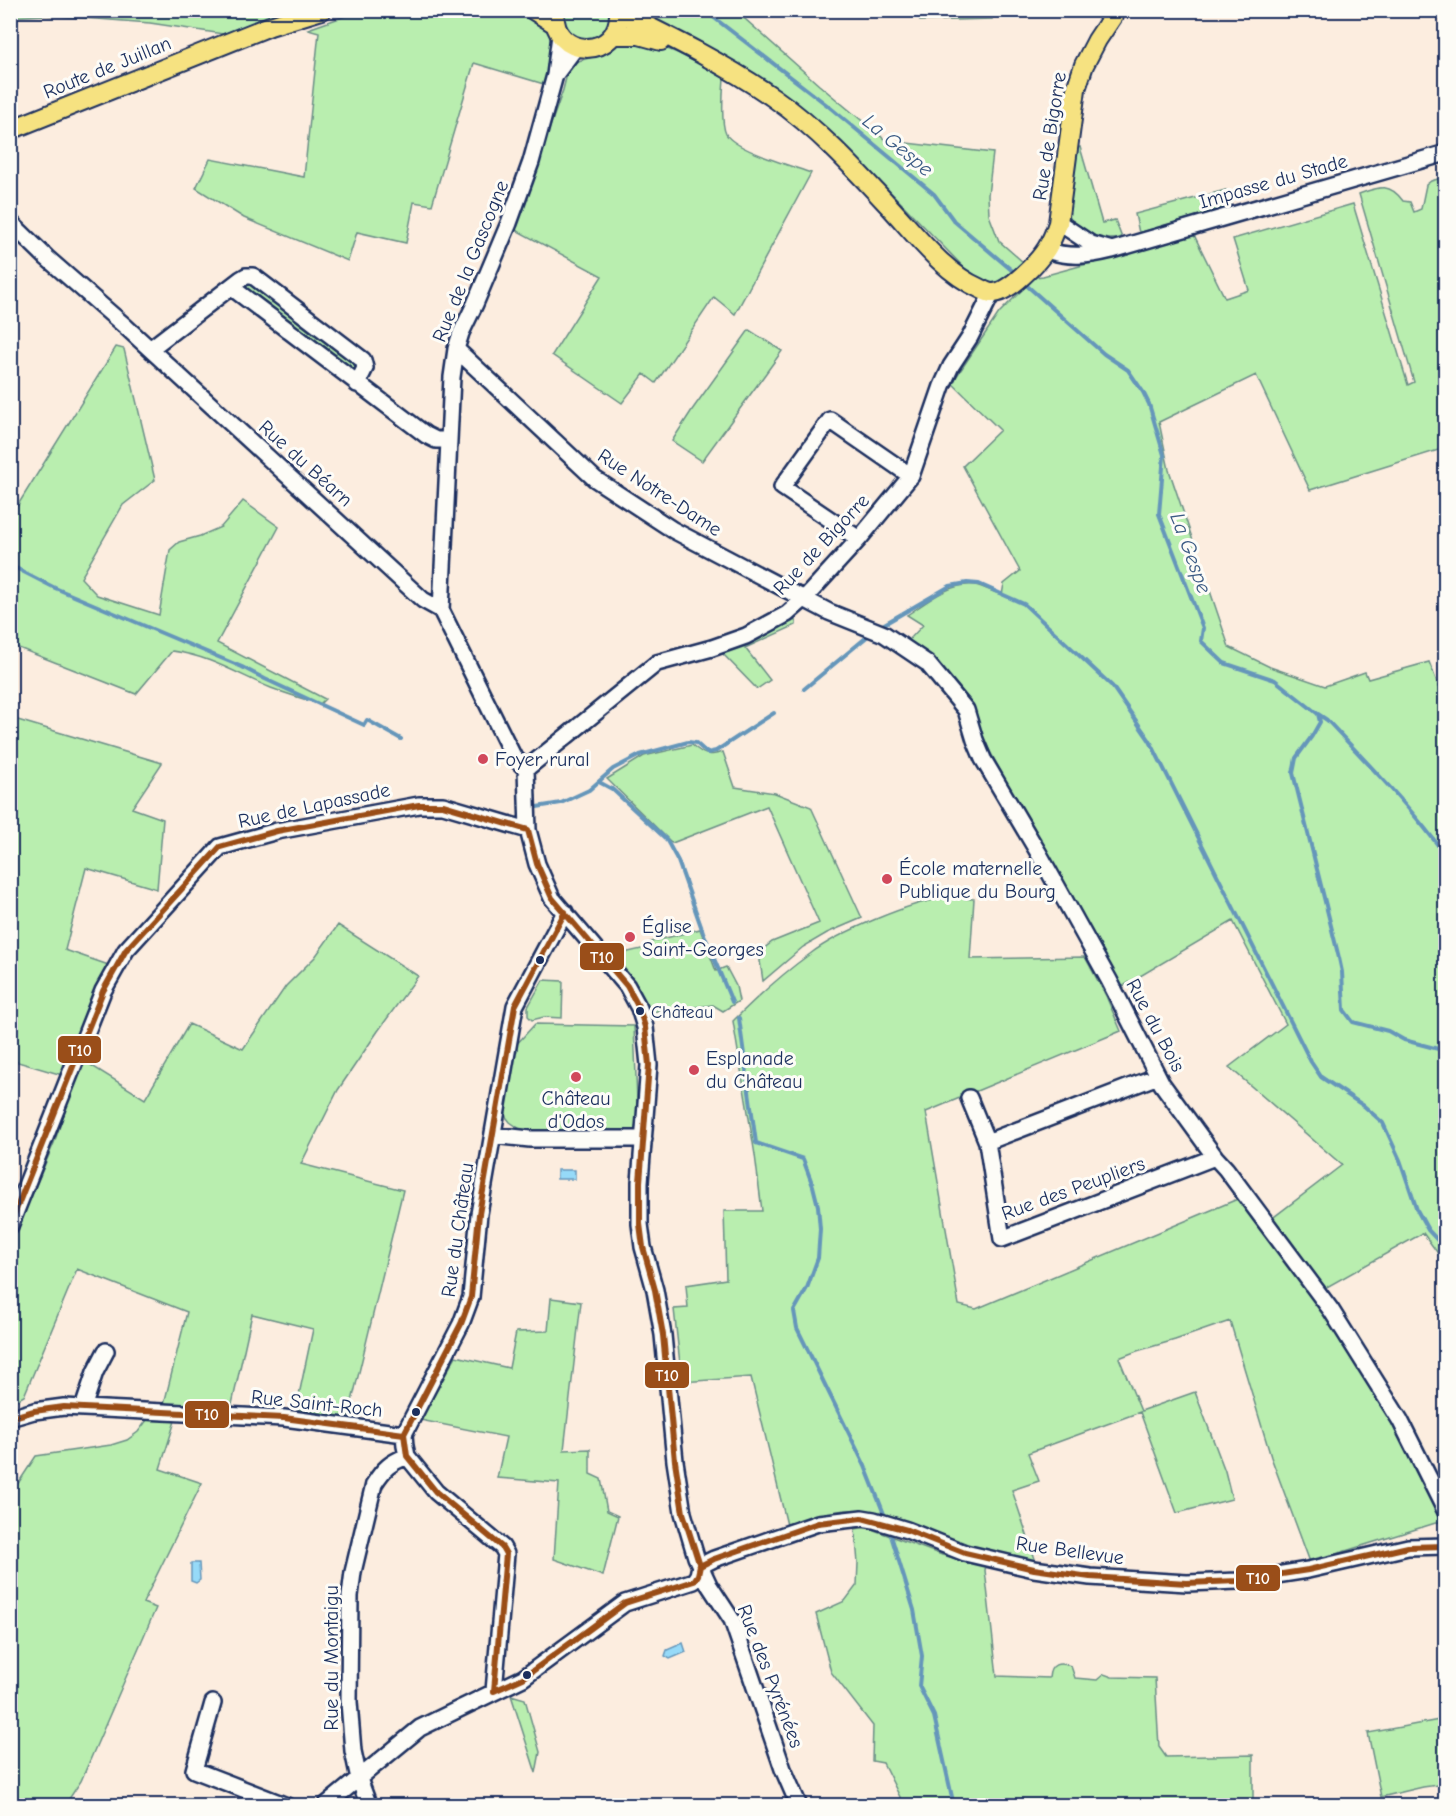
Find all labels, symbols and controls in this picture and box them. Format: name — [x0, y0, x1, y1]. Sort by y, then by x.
street label: Route de Juillan — [40, 31, 174, 104]
street label: Rue de Bigorre — [1028, 70, 1071, 202]
water label: La Gespe — [858, 109, 938, 182]
street label: Impasse du Stade — [1196, 149, 1350, 214]
street label: Rue de la Gascogne — [428, 177, 513, 345]
street label: Rue du Béarn — [254, 415, 357, 511]
street label: Rue Notre-Dame — [593, 444, 726, 541]
street label: Rue de Bigorre — [769, 489, 874, 600]
water label: La Gespe — [1165, 509, 1217, 597]
place label: Foyer rural — [495, 748, 590, 771]
marker: Foyer rural — [476, 752, 490, 766]
street label: Rue de Lapassade — [236, 778, 392, 833]
place label: École maternelle Publique du Bourg — [899, 857, 1056, 903]
marker: École maternelle Publique du Bourg — [880, 872, 894, 886]
place label: Église Saint-Georges — [642, 915, 764, 961]
marker: Église Saint-Georges — [623, 930, 637, 944]
line badge: T10 — [579, 942, 625, 971]
text: T10 — [590, 949, 614, 967]
unlabelled marker — [534, 954, 546, 966]
street label: Rue du Bois — [1121, 975, 1190, 1076]
place label: Château — [651, 1002, 713, 1023]
marker: Château — [634, 1005, 646, 1017]
line badge: T10 — [57, 1035, 102, 1064]
text: T10 — [68, 1042, 92, 1060]
place label: Esplanade du Château — [706, 1047, 803, 1093]
marker: Esplanade du Château — [687, 1063, 701, 1077]
marker: Château d'Odos — [569, 1070, 583, 1084]
place label: Château d'Odos — [541, 1087, 611, 1133]
street label: Rue des Peupliers — [998, 1152, 1148, 1225]
street label: Rue du Château — [437, 1161, 478, 1299]
line badge: T10 — [644, 1361, 690, 1389]
text: T10 — [655, 1367, 679, 1385]
street label: Rue Saint-Roch — [250, 1385, 384, 1422]
line badge: T10 — [184, 1400, 230, 1429]
text: T10 — [195, 1406, 219, 1424]
unlabelled marker — [410, 1406, 422, 1418]
street label: Rue Bellevue — [1015, 1532, 1125, 1569]
line badge: T10 — [1235, 1564, 1281, 1592]
text: T10 — [1246, 1570, 1270, 1588]
street label: Rue du Montaigu — [320, 1585, 343, 1731]
street label: Rue des Pyrénées — [733, 1601, 808, 1751]
unlabelled marker — [521, 1669, 533, 1681]

